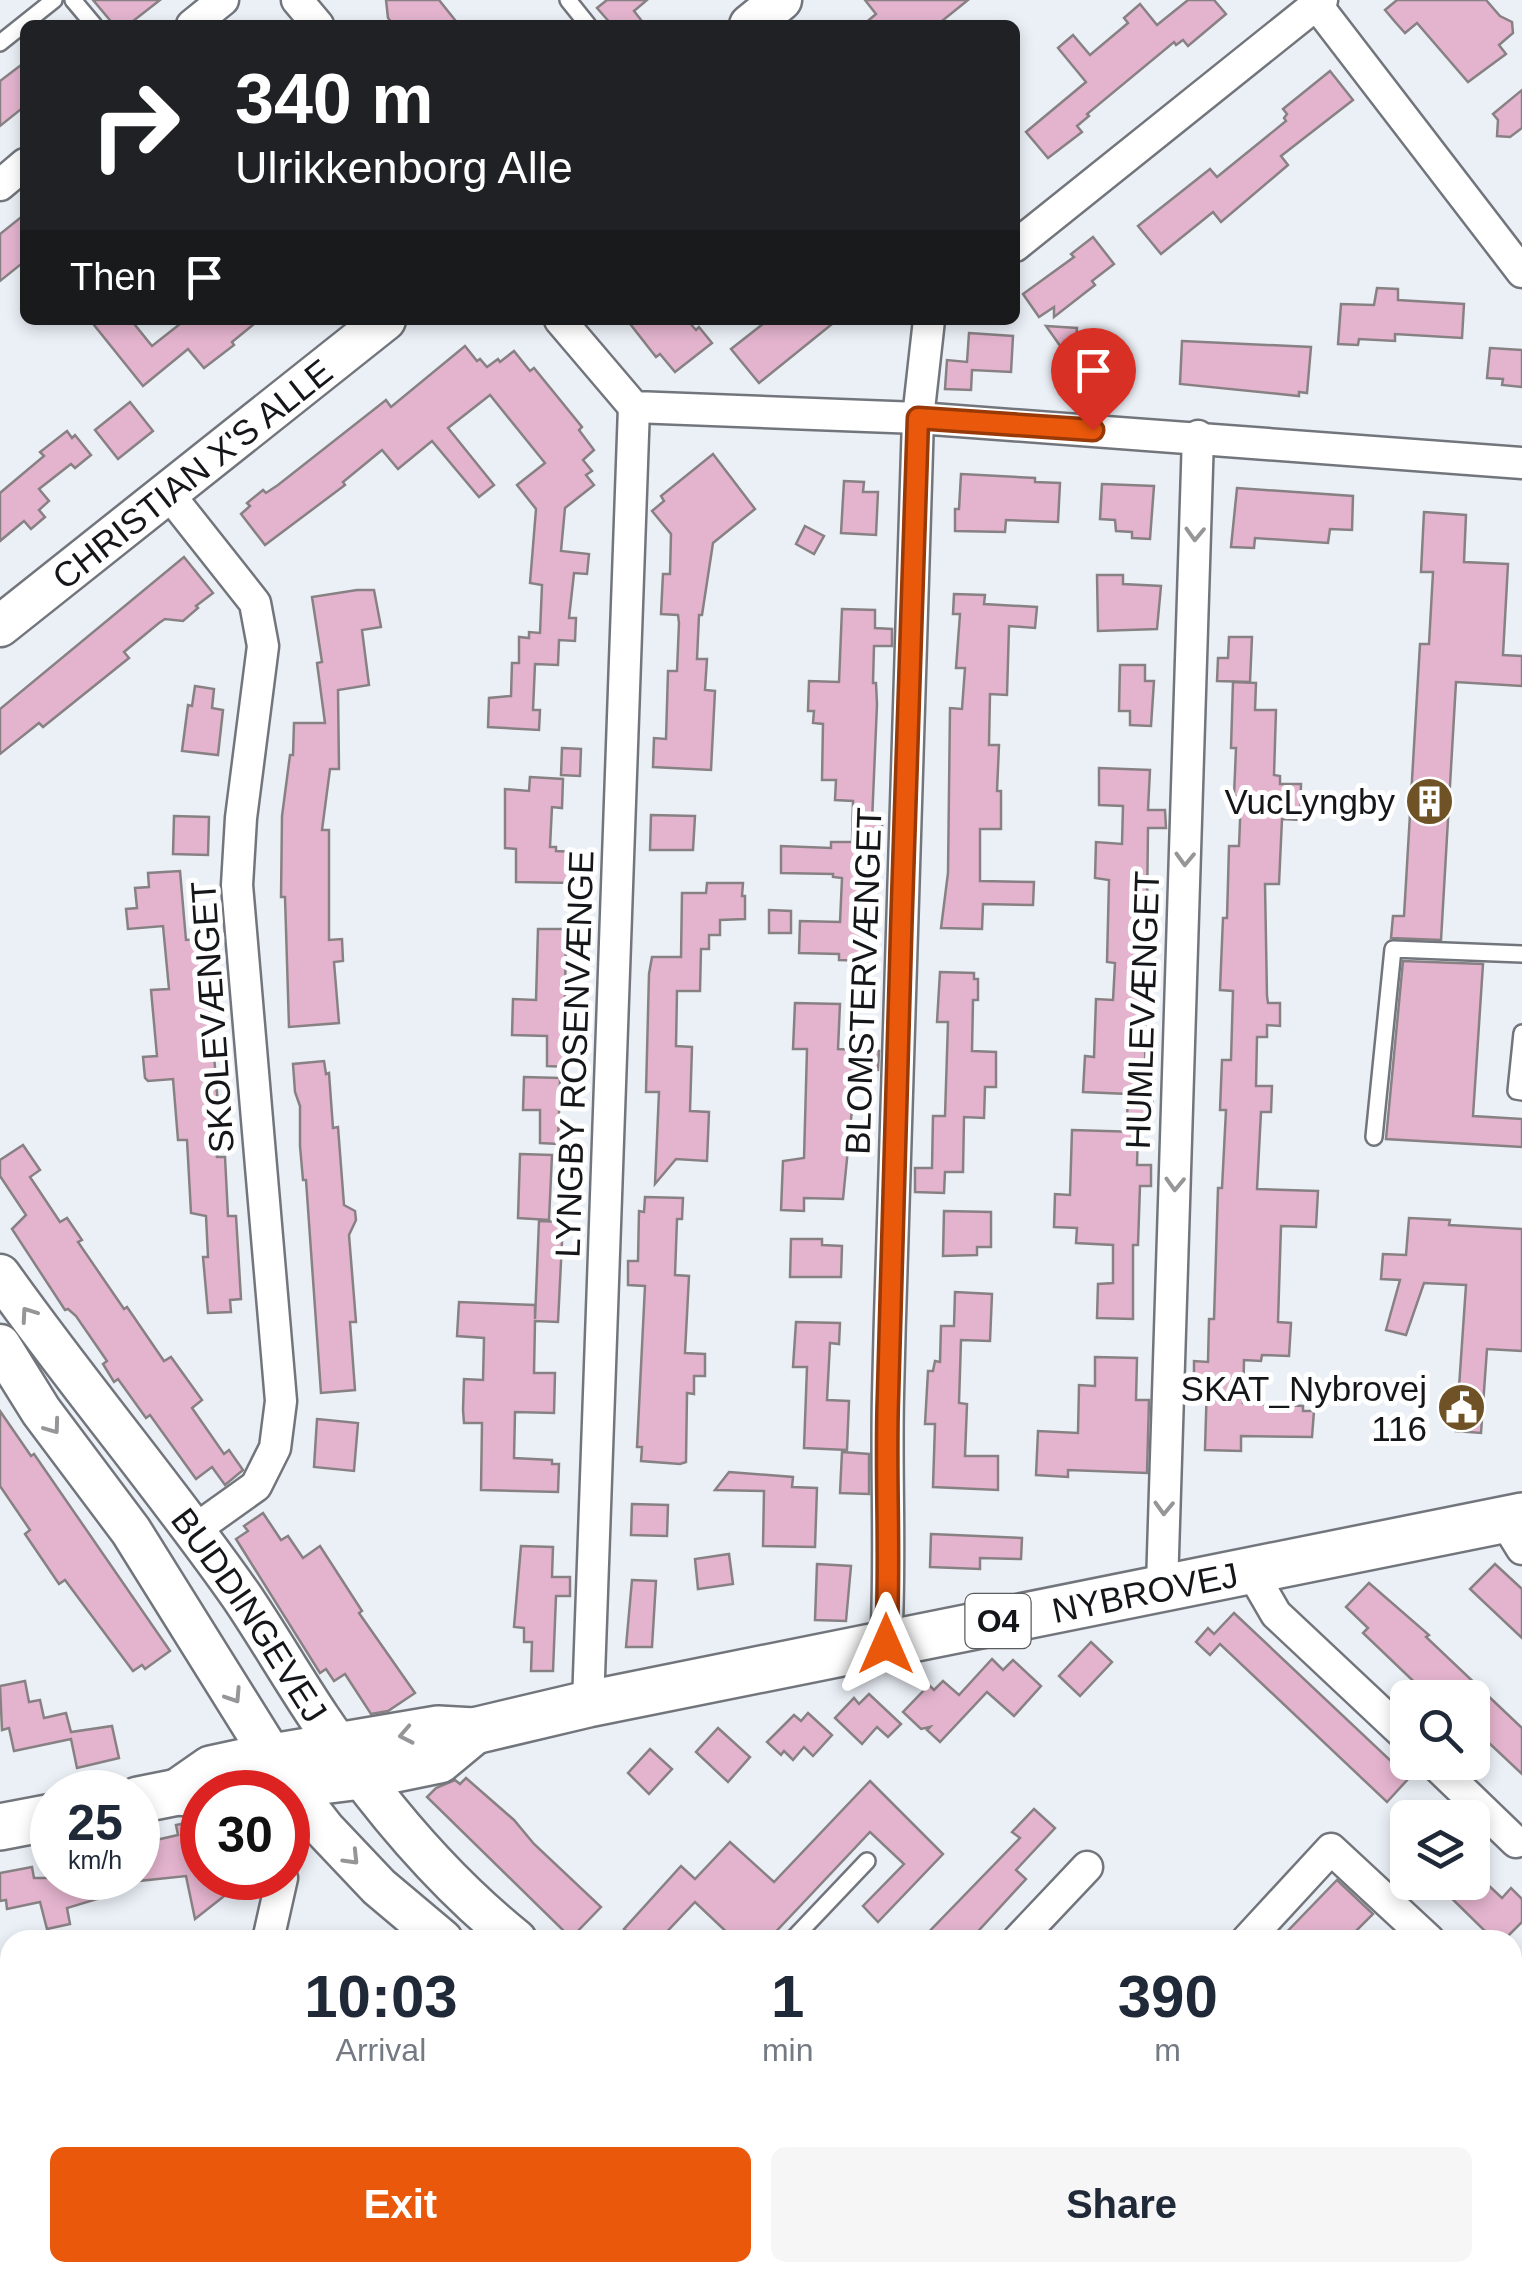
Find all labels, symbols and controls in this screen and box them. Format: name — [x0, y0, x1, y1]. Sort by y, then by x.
icon: right — [70, 60, 200, 190]
text: 340 m — [235, 60, 433, 138]
text: Ulrikkenborg Alle — [235, 142, 573, 193]
icon: arrive — [177, 250, 232, 305]
text: Then — [70, 256, 157, 298]
pin — [1051, 328, 1136, 431]
icon: arrive — [1066, 343, 1121, 398]
street label: CHRISTIAN X'S ALLE — [45, 351, 339, 596]
one-way arrow — [1184, 526, 1205, 542]
building icon: VucLyngby — [1404, 775, 1456, 827]
place label: VucLyngby — [1224, 782, 1395, 821]
street label: BLOMSTERVÆNGET — [837, 807, 889, 1155]
street label: LYNGBY ROSENVÆNGE — [547, 850, 601, 1258]
one-way arrow — [1174, 851, 1195, 867]
street label: HUMLEVÆNGET — [1118, 870, 1166, 1150]
street label: SKOLEVÆNGET — [183, 880, 241, 1154]
one-way arrow — [1164, 1176, 1185, 1192]
one-way arrow — [22, 1307, 40, 1326]
place label: SKAT_Nybrovej 116 — [1181, 1369, 1427, 1448]
public building icon: SKAT_Nybrovej 116 — [1436, 1382, 1488, 1434]
one-way arrow — [40, 1415, 59, 1434]
street label: BUDDINGEVEJ — [164, 1500, 336, 1729]
one-way arrow — [1154, 1501, 1175, 1517]
street label: NYBROVEJ — [1049, 1554, 1241, 1630]
position arrow — [834, 1592, 938, 1696]
road number: O4 — [966, 1594, 1030, 1648]
map controls — [1390, 1680, 1490, 1900]
button: search — [1390, 1680, 1490, 1780]
one-way arrow — [222, 1685, 241, 1703]
one-way arrow — [398, 1724, 415, 1745]
speed limit sign: 30 — [180, 1770, 310, 1900]
text: 25 — [67, 1795, 123, 1851]
button: layers — [1390, 1800, 1490, 1900]
text: km/h — [68, 1846, 122, 1874]
one-way arrow — [340, 1847, 358, 1865]
text: 10:03 — [304, 1963, 458, 2030]
text: 1 — [771, 1963, 804, 2030]
text: 390 — [1118, 1963, 1218, 2030]
text: Arrival — [336, 2032, 426, 2068]
text: min — [762, 2032, 813, 2068]
text: m — [1154, 2032, 1181, 2068]
button: Exit — [50, 2147, 751, 2262]
button: Share — [771, 2147, 1472, 2262]

